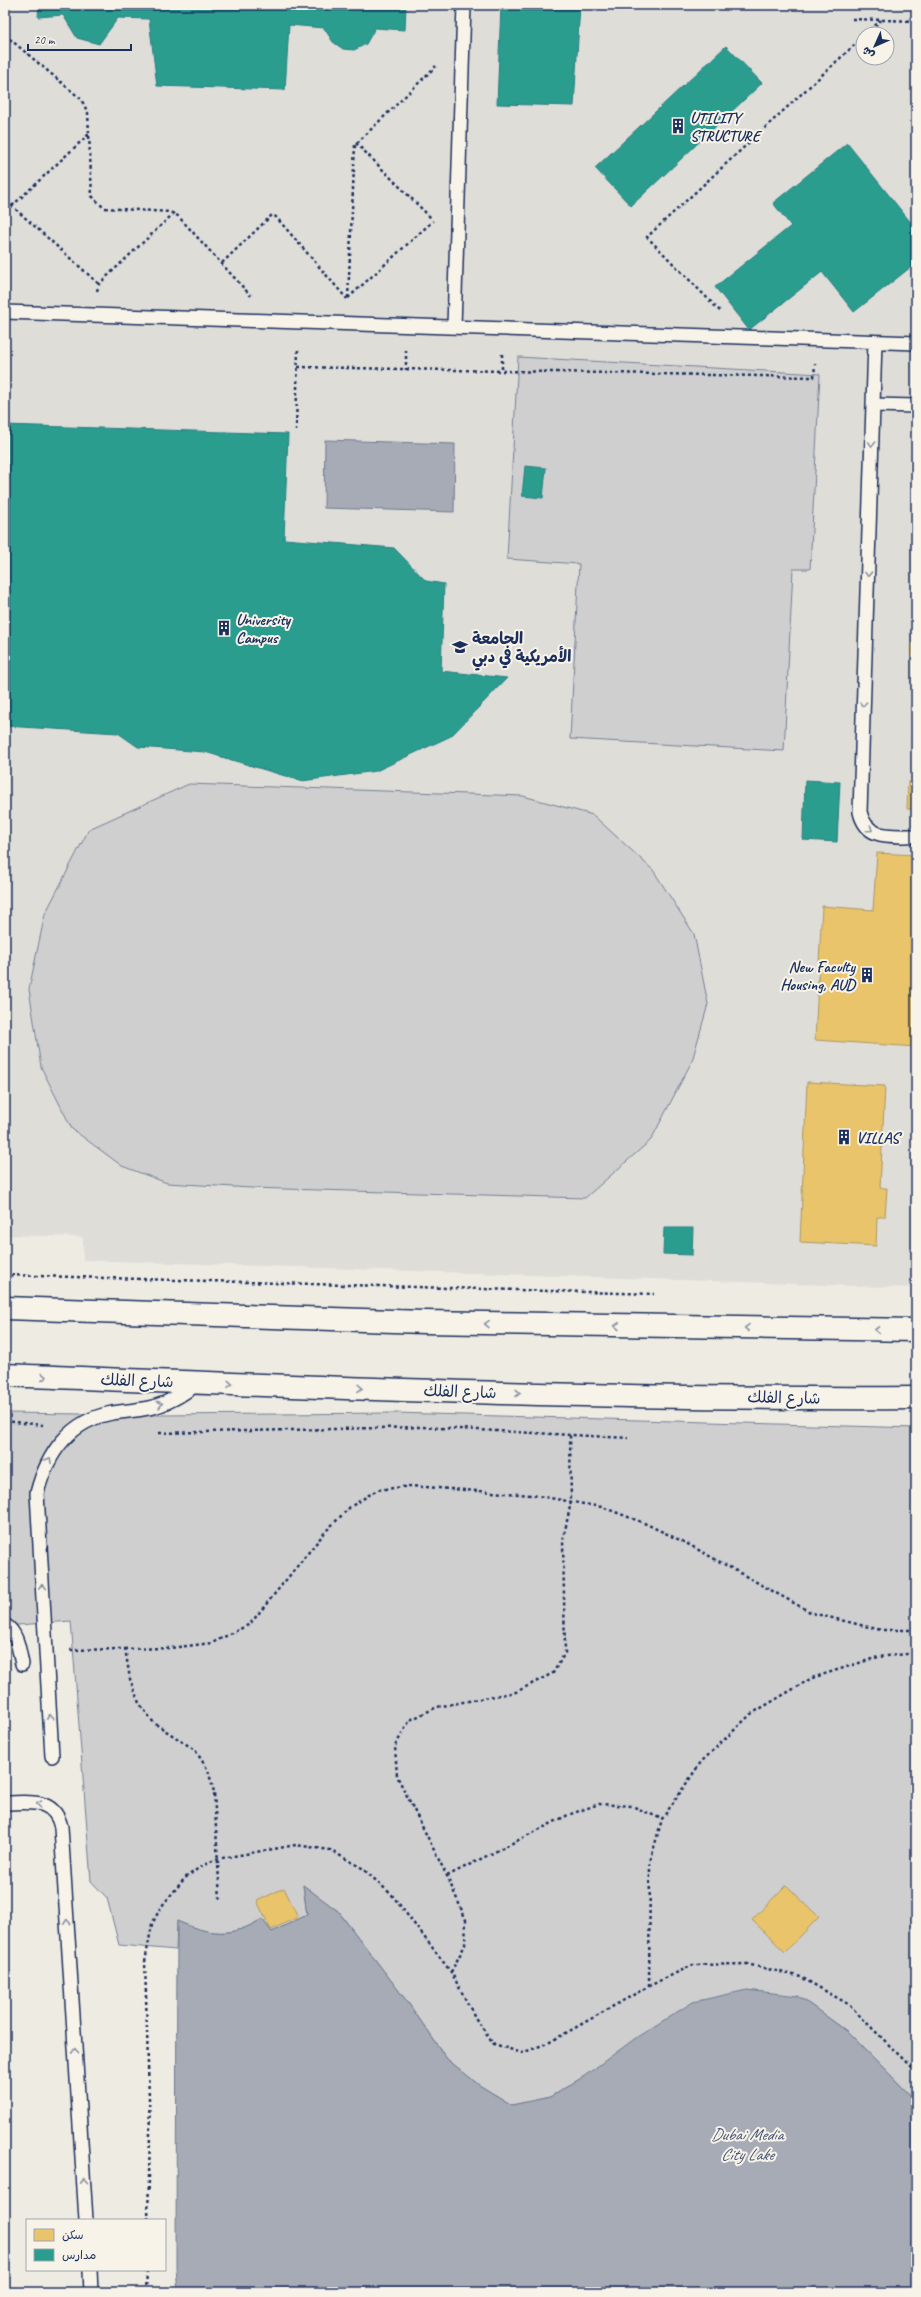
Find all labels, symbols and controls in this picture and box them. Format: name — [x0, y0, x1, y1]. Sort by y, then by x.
scale bar — [28, 26, 131, 52]
north arrow — [855, 26, 895, 66]
text: 20 m — [34, 32, 56, 48]
text: ش — [859, 44, 877, 62]
place label: UTILITY STRUCTURE — [690, 108, 763, 146]
building icon: UTILITY STRUCTURE — [669, 117, 687, 135]
one-way arrow — [868, 441, 877, 447]
one-way arrow — [864, 571, 872, 577]
place label: University Campus — [236, 610, 292, 648]
building icon: University Campus — [215, 619, 233, 637]
place label: الجامعة الأمريكية في دبي — [472, 629, 571, 671]
school or university icon: الجامعة الأمريكية في دبي — [451, 638, 469, 656]
one-way arrow — [859, 701, 868, 707]
one-way arrow — [866, 825, 873, 832]
place label: New Faculty Housing, AUD — [780, 957, 857, 995]
building icon: New Faculty Housing, AUD — [858, 966, 876, 984]
building icon: VILLAS — [835, 1128, 853, 1146]
place label: VILLAS — [856, 1128, 903, 1148]
one-way arrow — [484, 1319, 490, 1328]
one-way arrow — [614, 1322, 620, 1330]
one-way arrow — [744, 1324, 750, 1332]
one-way arrow — [874, 1326, 880, 1334]
street label: شارع الفلك — [100, 1370, 174, 1393]
one-way arrow — [41, 1372, 47, 1381]
one-way arrow — [227, 1379, 233, 1388]
street label: شارع الفلك — [423, 1381, 497, 1404]
one-way arrow — [357, 1384, 363, 1392]
street label: شارع الفلك — [747, 1387, 821, 1410]
one-way arrow — [515, 1389, 521, 1397]
one-way arrow — [156, 1400, 163, 1409]
one-way arrow — [44, 1456, 51, 1464]
one-way arrow — [38, 1584, 47, 1590]
one-way arrow — [45, 1714, 54, 1720]
one-way arrow — [36, 1800, 42, 1809]
one-way arrow — [62, 1919, 71, 1925]
one-way arrow — [71, 2048, 80, 2054]
water label: Dubai Media City Lake — [711, 2124, 785, 2165]
one-way arrow — [79, 2178, 88, 2184]
legend — [26, 2219, 166, 2271]
text: سكن — [62, 2227, 84, 2243]
text: مدارس — [62, 2247, 96, 2263]

